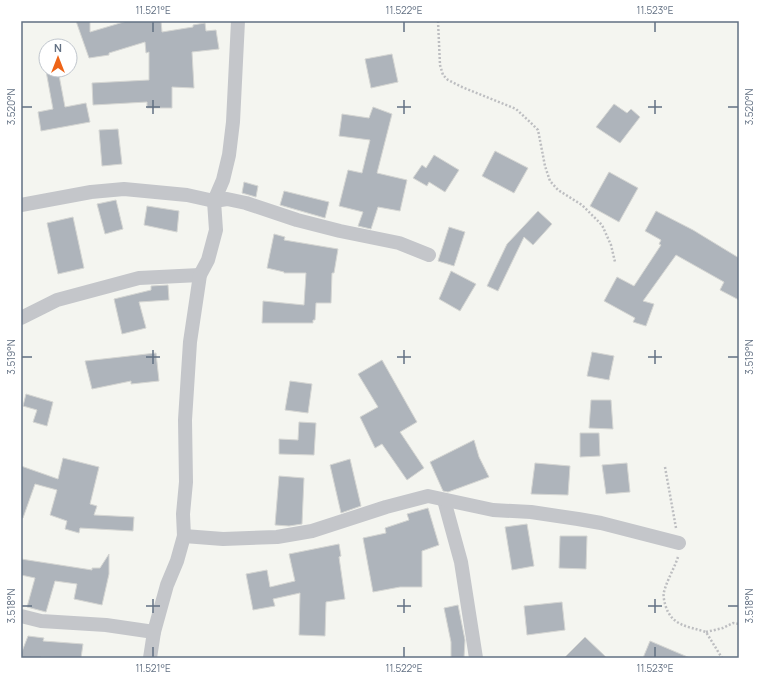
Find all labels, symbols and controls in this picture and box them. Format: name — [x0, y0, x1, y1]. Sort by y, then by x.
text: 11.521°E — [135, 3, 171, 17]
text: 11.522°E — [385, 3, 423, 17]
text: 11.523°E — [637, 3, 674, 17]
north arrow — [38, 38, 78, 78]
text: N — [54, 40, 62, 55]
text: 3.520°N — [4, 88, 18, 125]
text: 3.520°N — [742, 88, 756, 125]
text: 3.519°N — [4, 339, 18, 375]
text: 3.519°N — [742, 339, 756, 375]
text: 3.518°N — [4, 588, 18, 623]
text: 3.518°N — [742, 588, 756, 623]
text: 11.521°E — [135, 661, 171, 675]
text: 11.522°E — [385, 661, 423, 675]
text: 11.523°E — [637, 661, 674, 675]

